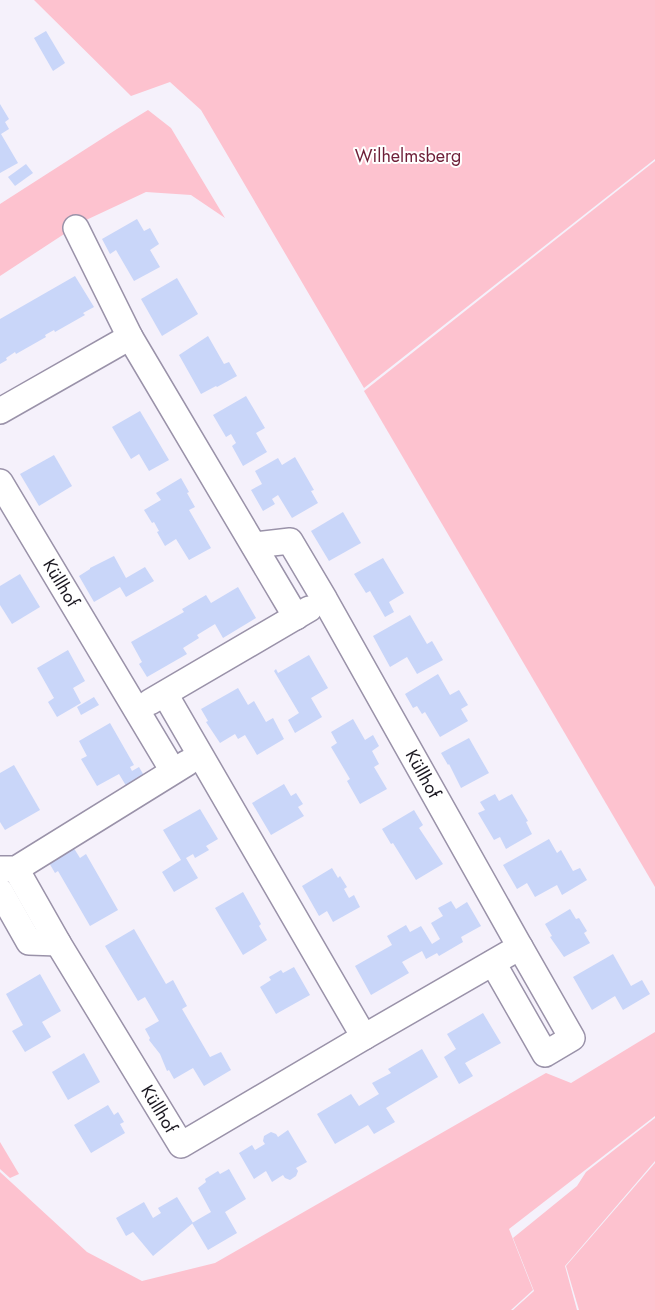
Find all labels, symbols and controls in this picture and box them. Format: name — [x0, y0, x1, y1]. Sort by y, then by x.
park label: Wilhelmsberg — [355, 143, 461, 169]
street label: Küllhof — [36, 554, 86, 613]
street label: Küllhof — [399, 745, 447, 804]
street label: Küllhof — [134, 1080, 184, 1139]

